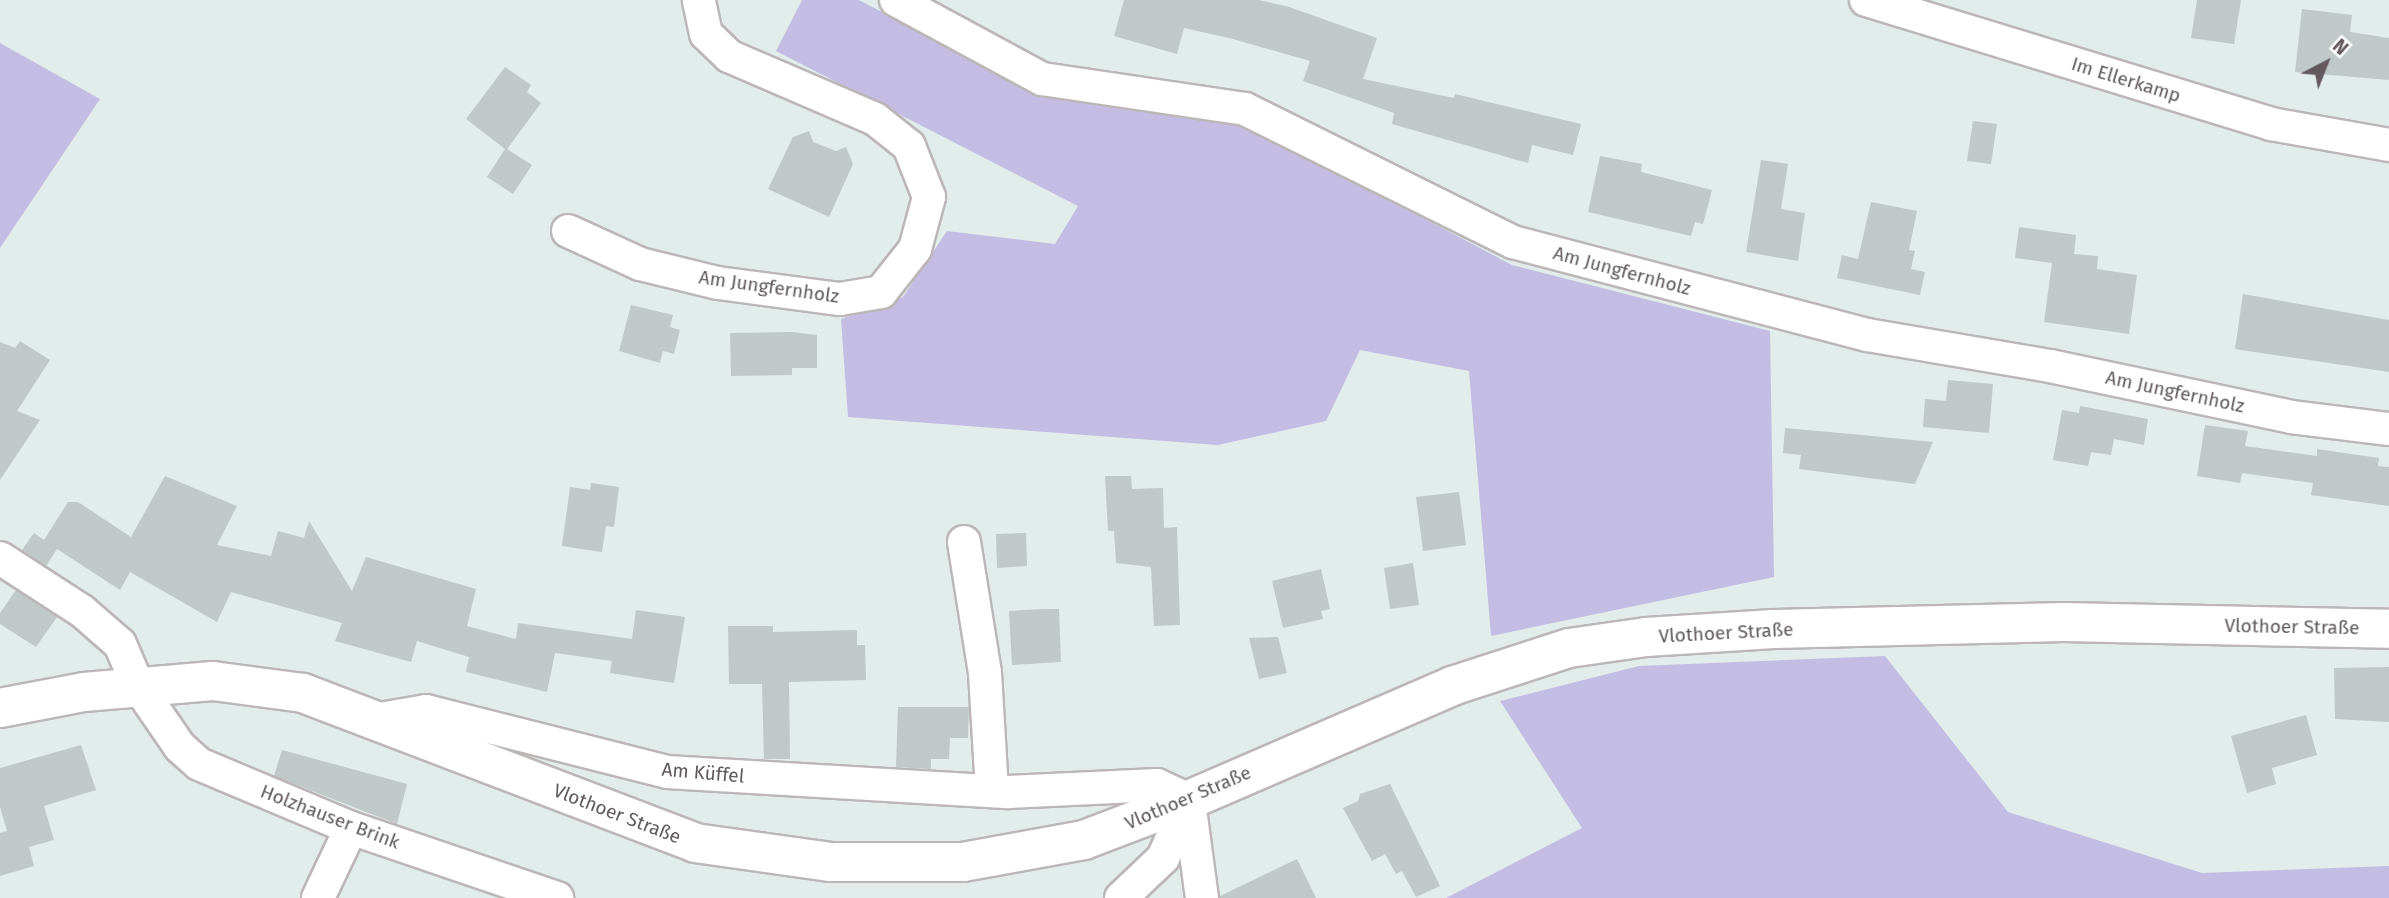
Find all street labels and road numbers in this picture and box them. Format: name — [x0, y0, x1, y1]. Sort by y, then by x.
street label: Im Ellerkamp — [2069, 53, 2183, 107]
street label: Am Jungfernholz — [1551, 242, 1693, 300]
street label: Am Jungfernholz — [697, 266, 841, 308]
street label: Am Jungfernholz — [2103, 366, 2247, 418]
street label: Vlothoer Straße — [2224, 614, 2360, 640]
street label: Vlothoer Straße — [1658, 618, 1794, 648]
street label: Am Küffel — [661, 758, 745, 788]
street label: Vlothoer Straße — [1122, 761, 1254, 835]
street label: Vlothoer Straße — [550, 779, 684, 849]
street label: Holzhauser Brink — [257, 780, 403, 854]

